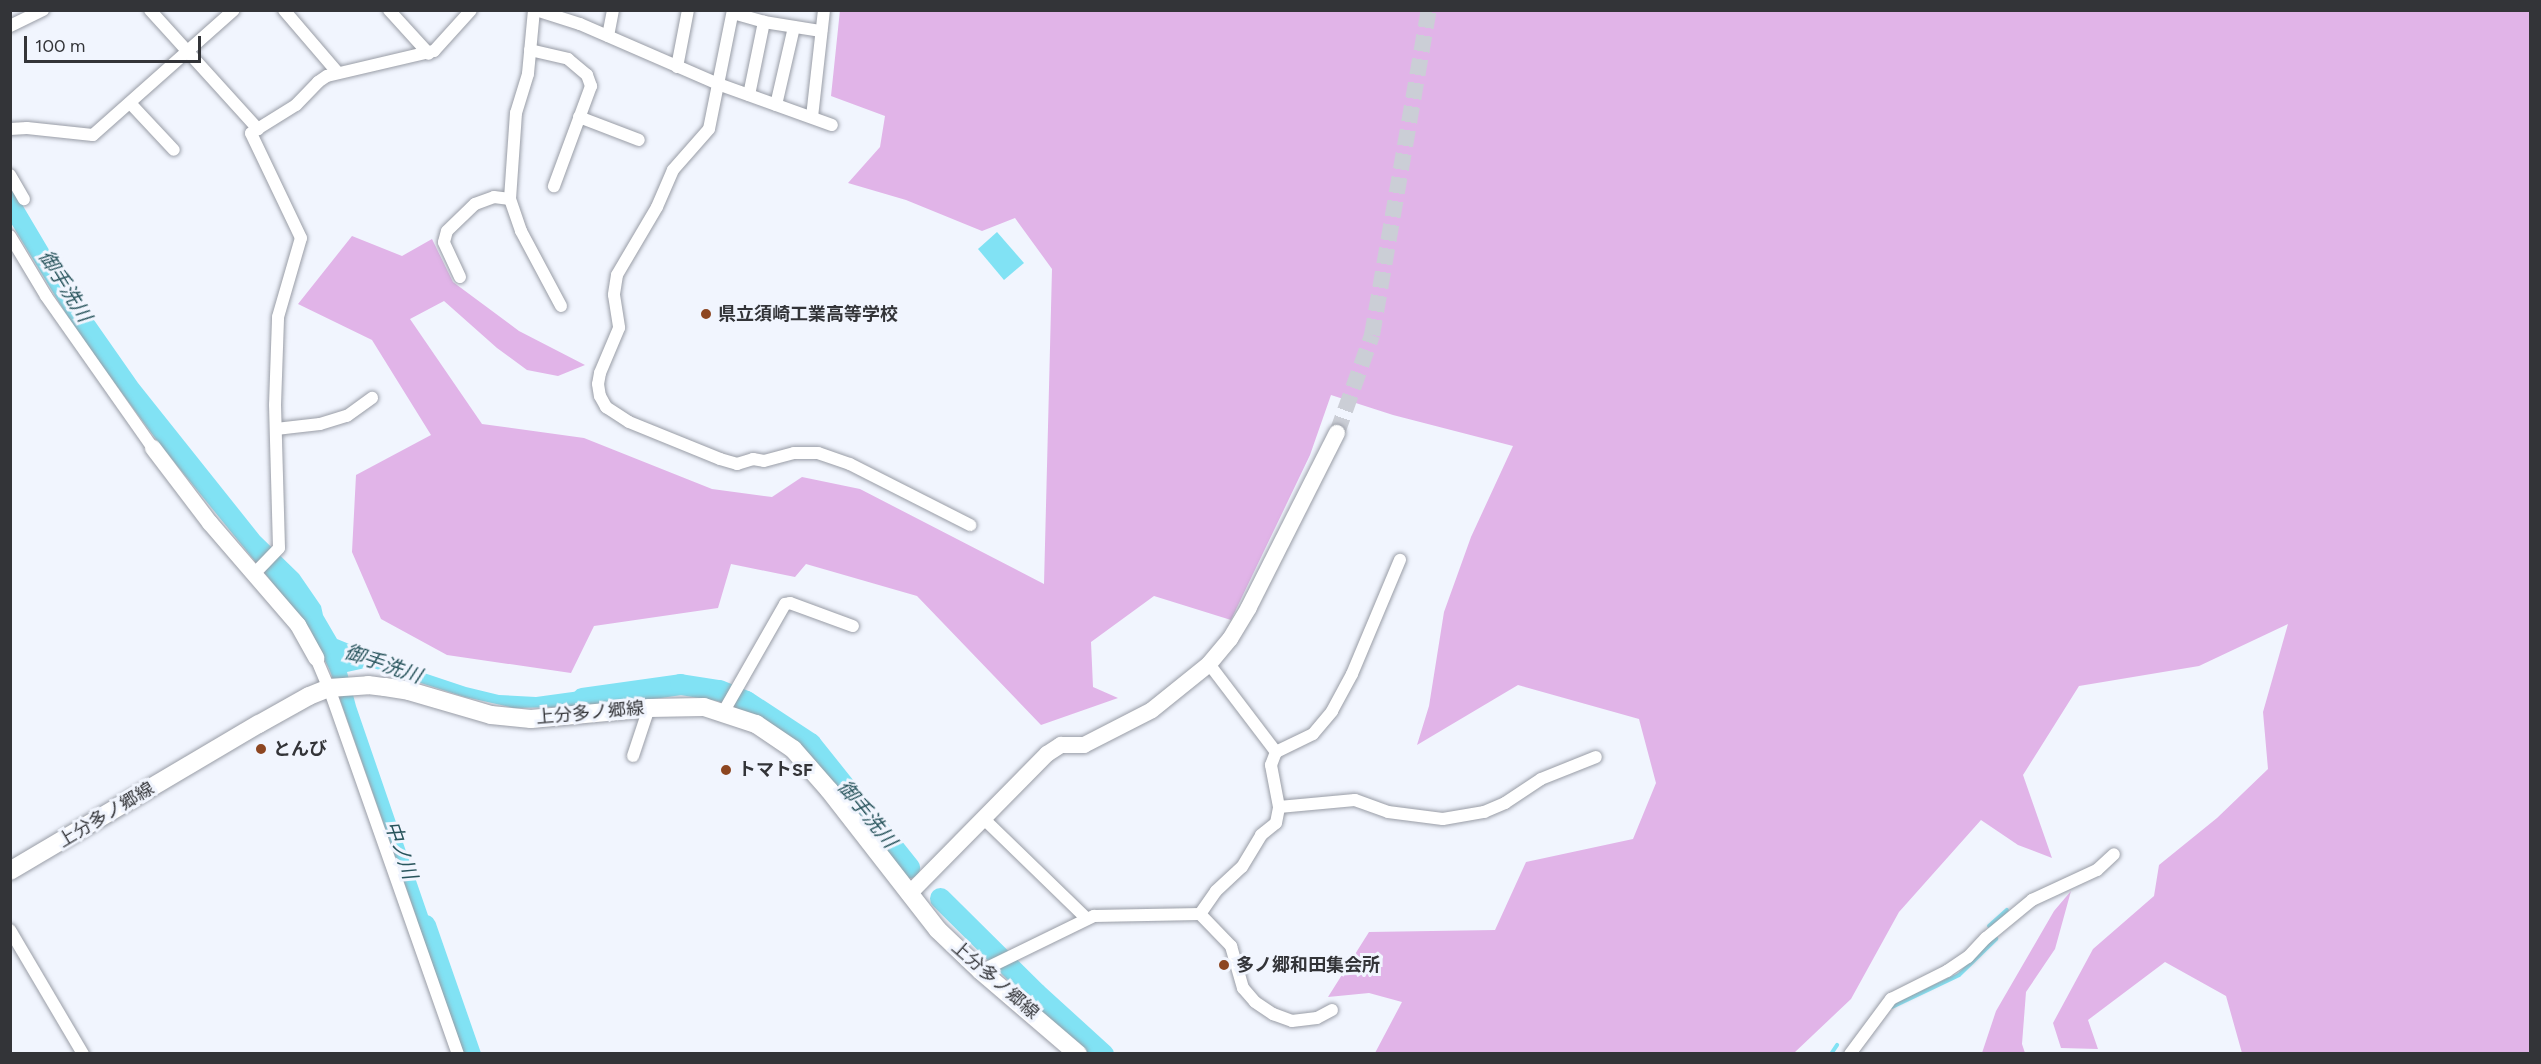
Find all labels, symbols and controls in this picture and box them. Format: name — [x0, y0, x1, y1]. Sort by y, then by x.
scale bar — [27, 24, 204, 62]
text: 100 m — [35, 35, 85, 57]
water label: 御手洗川 — [34, 246, 96, 326]
place label: 県立須崎工業高等学校 — [718, 303, 898, 325]
marker: 県立須崎工業高等学校 — [699, 307, 713, 321]
water label: 御手洗川 — [341, 640, 425, 688]
street label: 上分多ノ郷線 — [535, 698, 645, 728]
place label: とんび — [273, 738, 327, 760]
marker: とんび — [254, 742, 268, 756]
place label: トマトSF — [738, 759, 813, 781]
marker: トマトSF — [719, 763, 733, 777]
water label: 御手洗川 — [833, 775, 901, 853]
street label: 上分多ノ郷線 — [54, 778, 158, 852]
water label: 中ノ川 — [380, 818, 422, 882]
street label: 上分多ノ郷線 — [947, 936, 1043, 1024]
place label: 多ノ郷和田集会所 — [1236, 954, 1380, 976]
marker: 多ノ郷和田集会所 — [1217, 958, 1231, 972]

